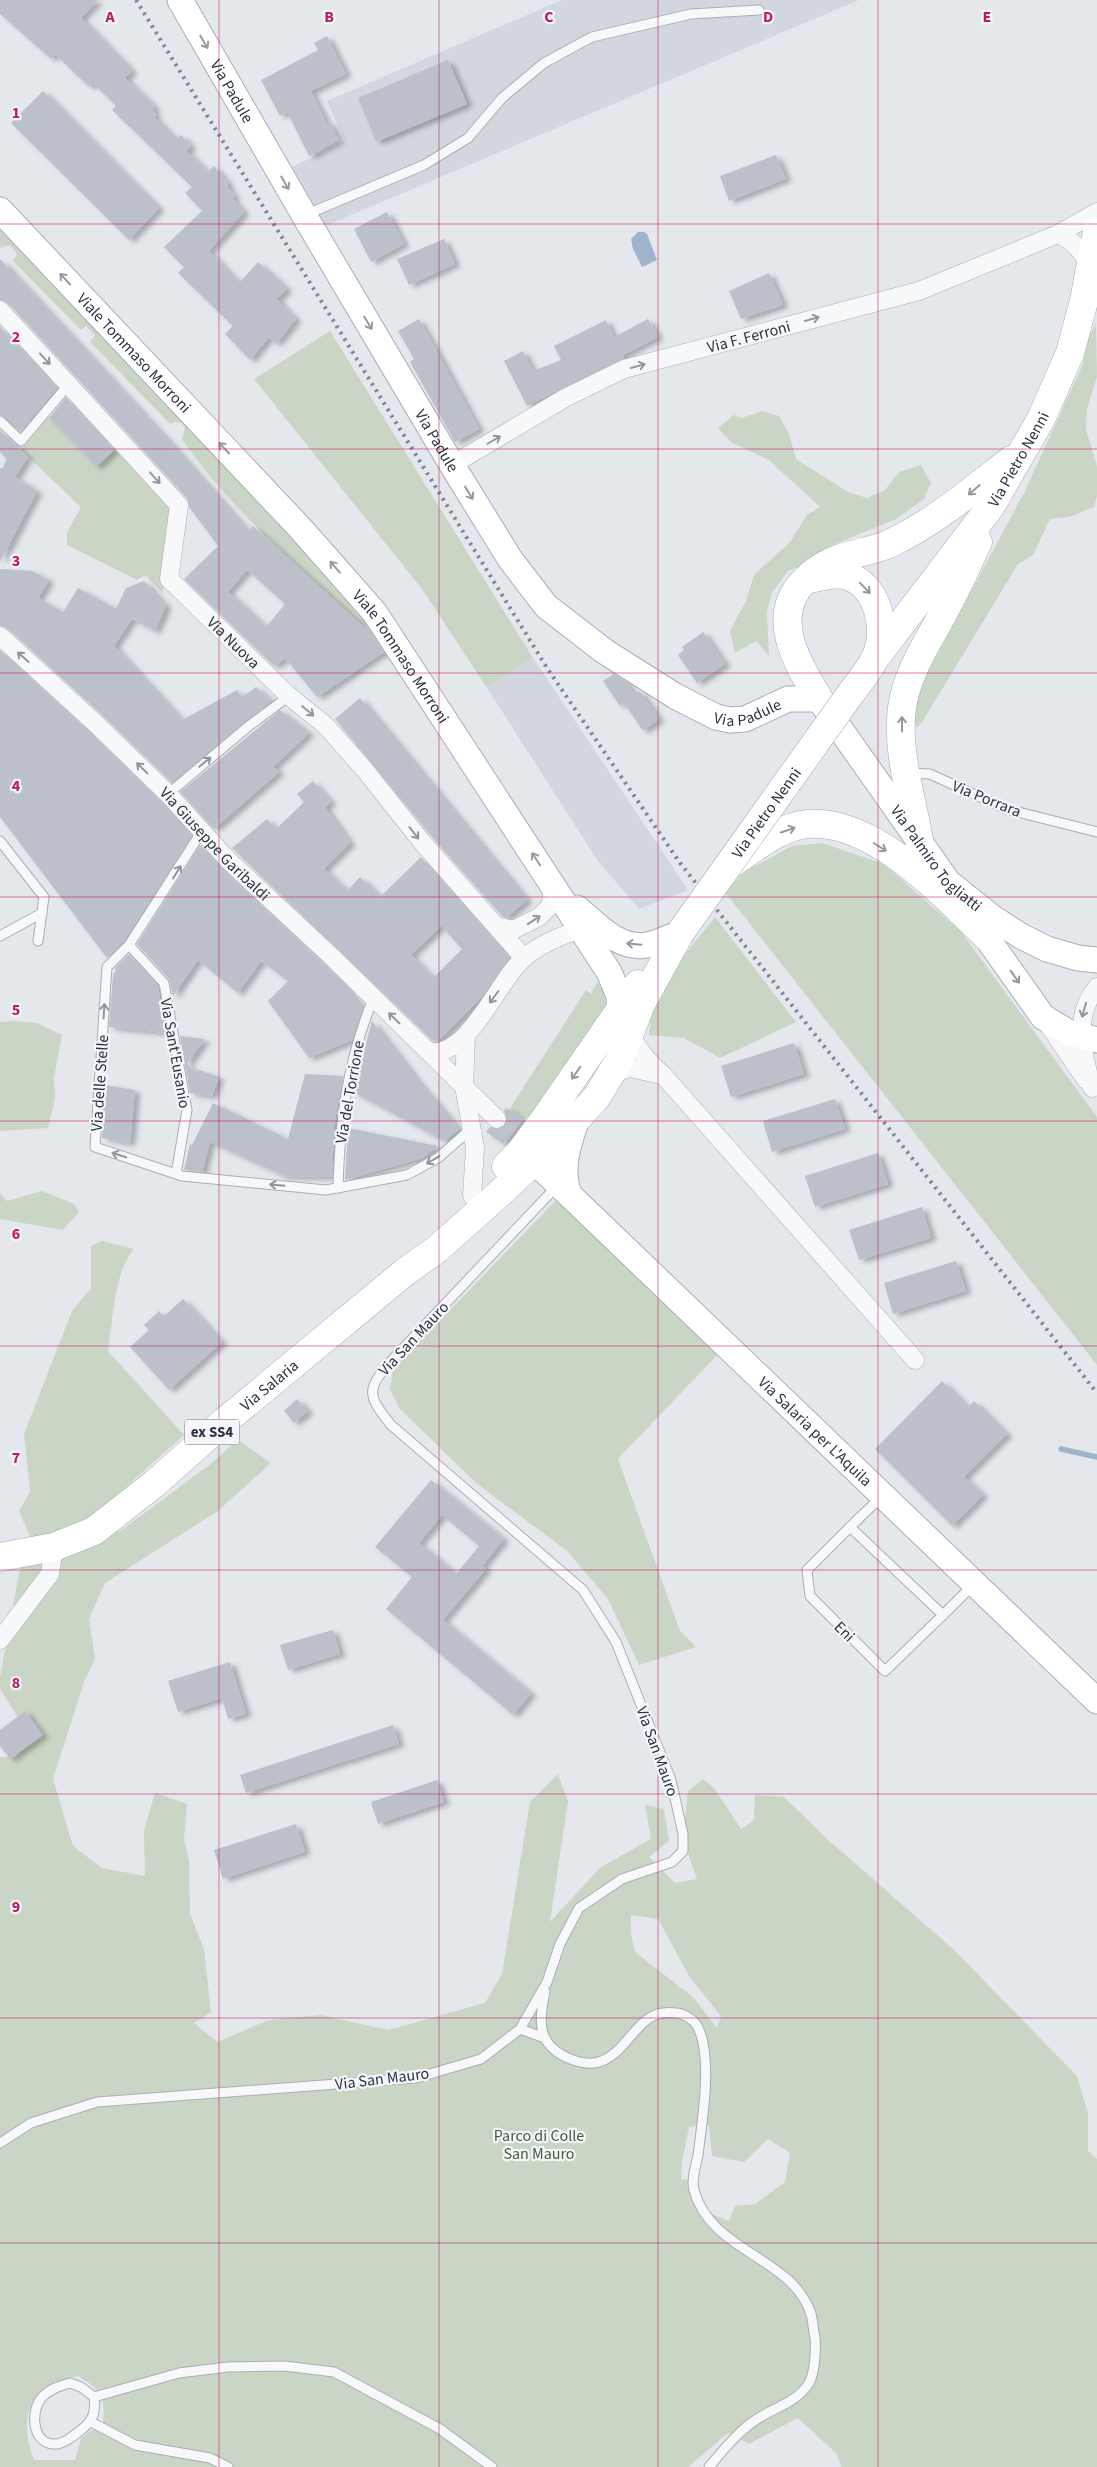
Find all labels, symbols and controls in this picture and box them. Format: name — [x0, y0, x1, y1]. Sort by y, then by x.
text: A — [104, 6, 115, 28]
text: B — [324, 6, 334, 28]
text: C — [544, 6, 554, 28]
text: D — [763, 6, 773, 28]
text: E — [983, 6, 991, 28]
one-way arrow — [200, 35, 210, 49]
street label: Via Padule — [205, 56, 259, 127]
text: 1 — [12, 102, 20, 124]
one-way arrow — [281, 176, 291, 190]
one-way arrow — [59, 272, 71, 285]
street label: Viale Tommaso Morroni — [72, 288, 196, 418]
one-way arrow — [803, 314, 819, 324]
street label: Via F. Ferroni — [705, 315, 793, 359]
one-way arrow — [363, 316, 373, 330]
text: 2 — [12, 326, 20, 348]
one-way arrow — [39, 352, 51, 365]
one-way arrow — [629, 360, 645, 370]
street label: Via Padule — [409, 405, 464, 477]
street label: Via Pietro Nenni — [983, 408, 1055, 511]
one-way arrow — [486, 435, 500, 445]
one-way arrow — [218, 442, 230, 454]
one-way arrow — [149, 472, 160, 485]
one-way arrow — [464, 485, 474, 499]
one-way arrow — [967, 485, 980, 496]
text: 3 — [12, 550, 20, 572]
one-way arrow — [329, 561, 340, 574]
one-way arrow — [859, 582, 871, 594]
street label: Viale Tommaso Morroni — [347, 585, 454, 728]
street label: Via Nuova — [202, 612, 265, 674]
one-way arrow — [17, 651, 30, 663]
street label: Via Padule — [712, 694, 785, 732]
one-way arrow — [301, 705, 314, 716]
one-way arrow — [897, 716, 907, 732]
one-way arrow — [198, 757, 211, 768]
one-way arrow — [136, 762, 148, 774]
street label: Via Pietro Nenni — [727, 763, 807, 863]
text: 4 — [12, 775, 21, 797]
street label: Via Porrara — [949, 775, 1025, 823]
street label: Via Giuseppe Garibaldi — [155, 782, 275, 906]
street label: Via Palmiro Togliatti — [885, 801, 986, 917]
one-way arrow — [779, 825, 795, 834]
one-way arrow — [409, 826, 420, 839]
one-way arrow — [873, 842, 887, 852]
one-way arrow — [531, 852, 541, 866]
one-way arrow — [172, 865, 182, 879]
one-way arrow — [527, 915, 541, 925]
one-way arrow — [626, 940, 642, 949]
one-way arrow — [1010, 970, 1020, 984]
one-way arrow — [489, 990, 500, 1003]
street label: Via Sant'Eusanio — [155, 996, 196, 1110]
text: 5 — [12, 999, 20, 1021]
one-way arrow — [1079, 1002, 1088, 1018]
one-way arrow — [100, 1003, 109, 1019]
one-way arrow — [387, 1012, 400, 1024]
street label: Via delle Stelle — [86, 1034, 114, 1132]
street label: Via del Torrione — [330, 1039, 370, 1145]
one-way arrow — [571, 1066, 581, 1080]
one-way arrow — [111, 1149, 127, 1159]
one-way arrow — [427, 1156, 441, 1166]
one-way arrow — [269, 1180, 285, 1190]
text: 6 — [12, 1223, 20, 1245]
street label: Via San Mauro — [373, 1297, 454, 1381]
street label: Via Salaria — [236, 1355, 303, 1416]
street label: Via Salaria per L'Aquila — [753, 1372, 877, 1492]
road number: ex SS4 — [184, 1420, 240, 1444]
text: 7 — [12, 1447, 20, 1469]
street label: Eni — [829, 1616, 860, 1647]
text: 8 — [12, 1672, 20, 1694]
street label: Via San Mauro — [631, 1703, 684, 1799]
text: 9 — [12, 1896, 20, 1918]
street label: Via San Mauro — [334, 2062, 430, 2096]
park label: Parco di Colle San Mauro — [494, 2125, 584, 2165]

